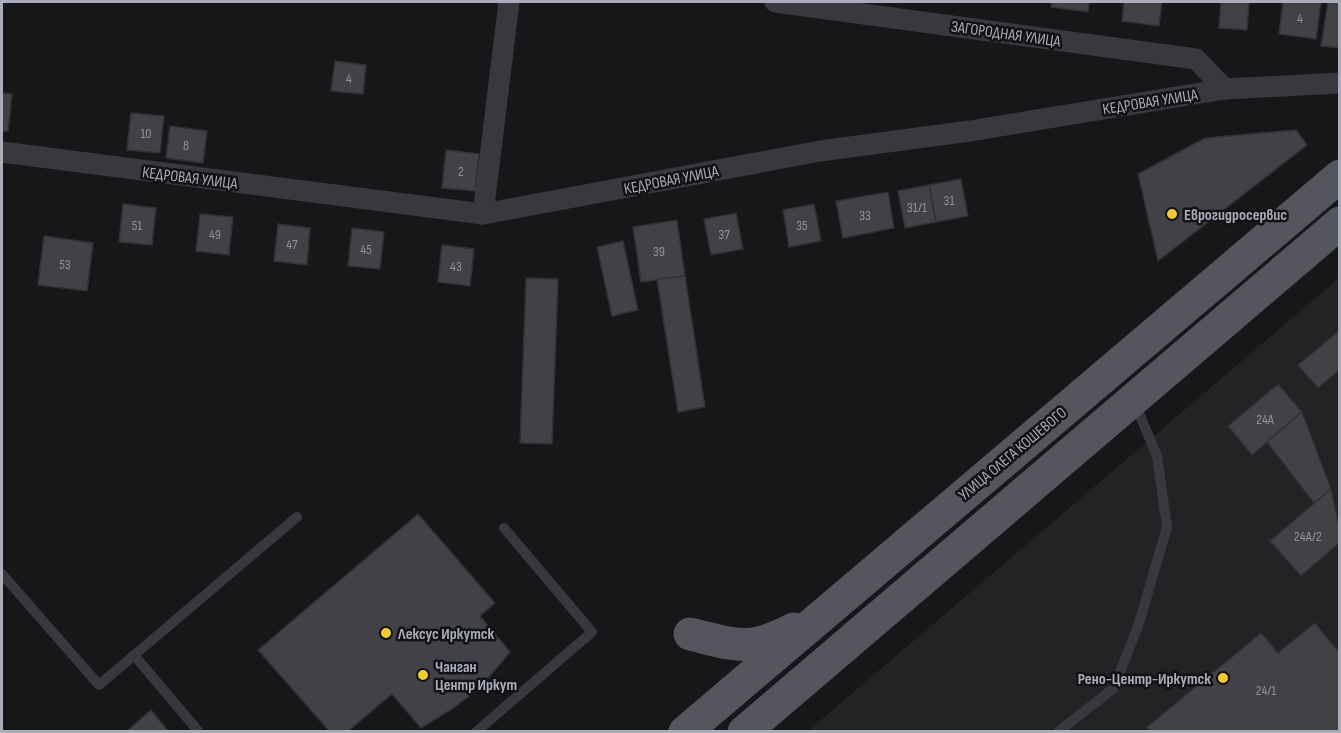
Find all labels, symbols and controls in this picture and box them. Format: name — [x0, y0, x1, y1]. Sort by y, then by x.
house number: 4 — [1297, 10, 1303, 27]
street label: ЗАГОРОДНАЯ УЛИЦА — [950, 17, 1062, 52]
house number: 4 — [346, 70, 352, 87]
street label: КЕДРОВАЯ УЛИЦА — [1101, 86, 1199, 119]
house number: 10 — [140, 125, 152, 142]
house number: 8 — [183, 137, 189, 154]
street label: КЕДРОВАЯ УЛИЦА — [622, 162, 720, 199]
street label: КЕДРОВАЯ УЛИЦА — [141, 163, 239, 194]
house number: 2 — [458, 163, 464, 180]
house number: 31 — [944, 192, 954, 209]
house number: 31/1 — [907, 199, 927, 216]
place label: Еврогидросервис — [1184, 206, 1287, 225]
house number: 33 — [859, 207, 871, 224]
marker: Еврогидросервис — [1165, 207, 1179, 221]
house number: 51 — [132, 217, 142, 234]
house number: 35 — [796, 217, 808, 234]
house number: 49 — [209, 226, 221, 243]
house number: 37 — [718, 226, 730, 243]
house number: 47 — [286, 236, 298, 253]
house number: 45 — [360, 241, 372, 258]
house number: 39 — [653, 243, 665, 260]
house number: 53 — [59, 256, 71, 273]
house number: 43 — [450, 258, 462, 275]
street label: УЛИЦА ОЛЕГА КОШЕВОГО — [955, 403, 1071, 505]
house number: 24А — [1256, 411, 1275, 428]
house number: 24А/2 — [1294, 528, 1322, 545]
place label: Лексус Иркутск — [397, 625, 495, 644]
marker: Лексус Иркутск — [379, 626, 393, 640]
place label: Чанган Центр Иркут — [435, 658, 517, 695]
marker: Чанган Центр Иркут — [416, 668, 430, 682]
place label: Рено-Центр-Иркутск — [1078, 670, 1211, 689]
marker: Рено-Центр-Иркутск — [1216, 671, 1230, 685]
house number: 24/1 — [1256, 682, 1276, 699]

